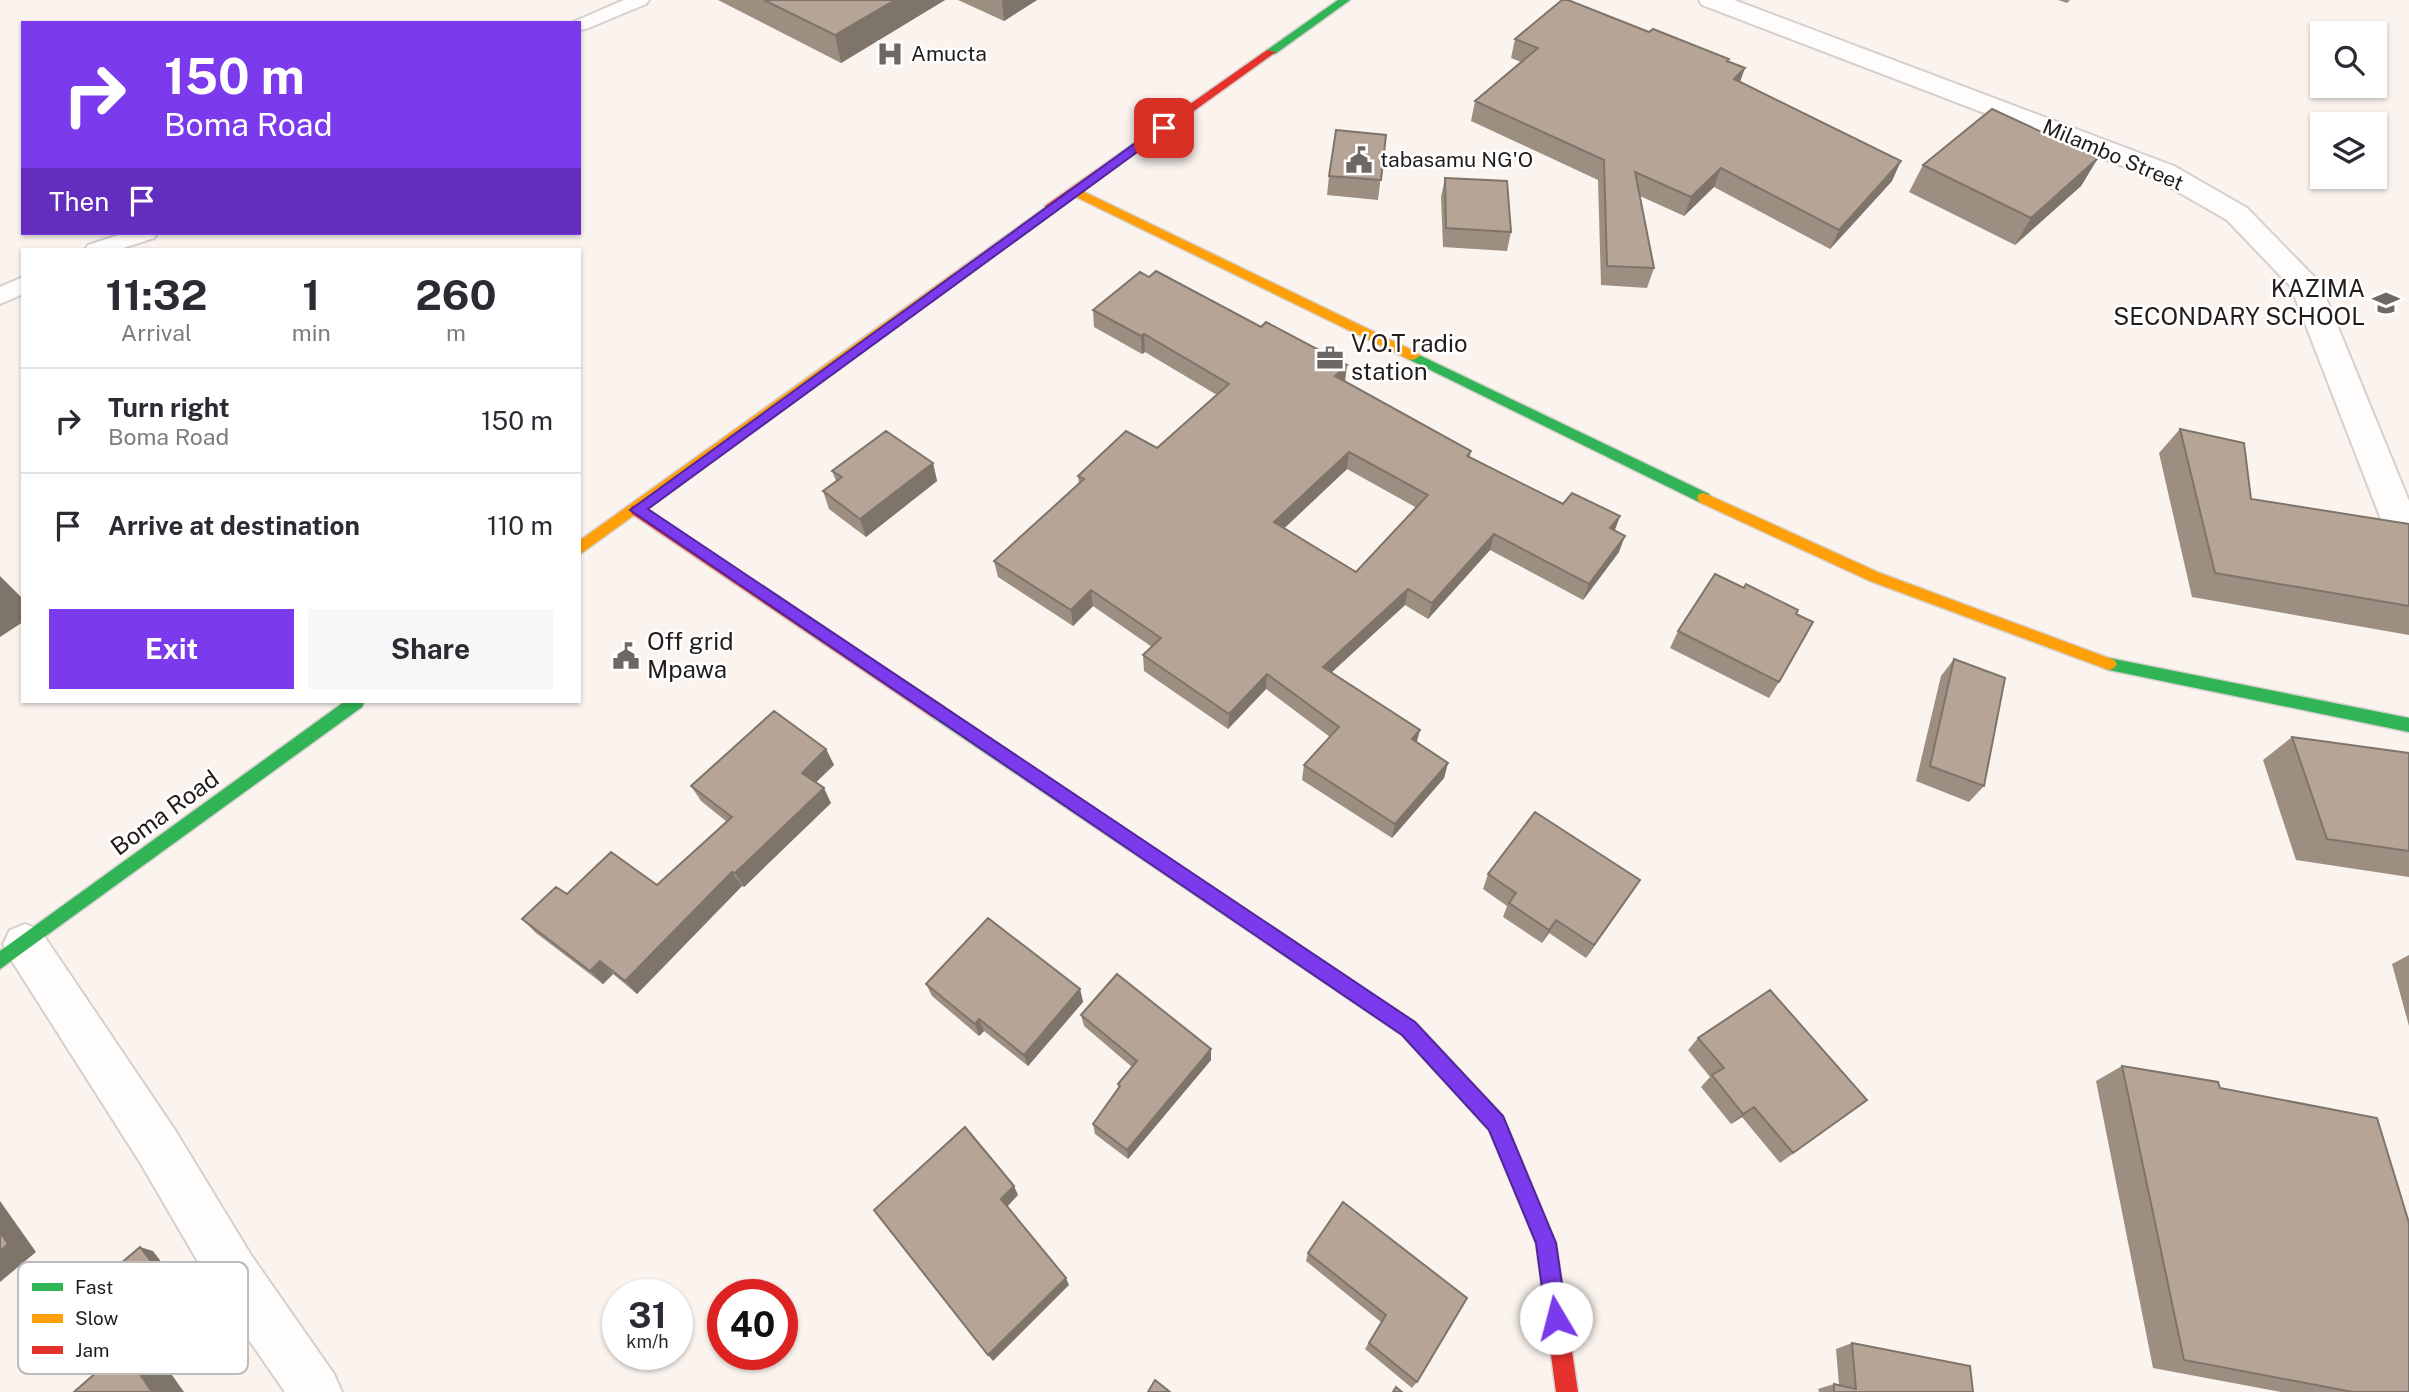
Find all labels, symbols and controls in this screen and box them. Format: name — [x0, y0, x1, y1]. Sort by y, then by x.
map controls — [2310, 21, 2387, 189]
button: search — [2310, 21, 2387, 98]
hospital icon: Amucta — [875, 39, 905, 69]
place label: Amucta — [911, 41, 987, 66]
text: 150 m — [164, 47, 305, 105]
icon: right — [49, 49, 140, 140]
pin — [1134, 98, 1194, 158]
text: Boma Road — [164, 106, 333, 143]
icon: arrive — [1145, 109, 1183, 147]
button: layers — [2310, 112, 2387, 189]
street label: Milambo Street — [2039, 114, 2187, 195]
public building icon: tabasamu NG'O — [1344, 145, 1374, 175]
place label: tabasamu NG'O — [1380, 147, 1533, 172]
icon: arrive — [123, 182, 161, 220]
text: Then — [49, 186, 109, 217]
text: 11:32 — [105, 270, 207, 319]
text: 1 — [302, 270, 320, 319]
text: 260 — [415, 270, 497, 319]
place label: KAZIMA SECONDARY SCHOOL — [2113, 274, 2365, 330]
school or university icon: KAZIMA SECONDARY SCHOOL — [2371, 288, 2401, 318]
text: Arrival — [121, 319, 192, 346]
text: min — [292, 319, 331, 346]
text: m — [446, 319, 466, 346]
place label: V.O.T radio station — [1351, 329, 1468, 385]
office icon: V.O.T radio station — [1315, 343, 1345, 373]
text: Turn right — [108, 392, 230, 423]
icon: right — [49, 402, 87, 440]
text: 150 m — [481, 405, 553, 436]
text: Boma Road — [108, 423, 229, 450]
icon: arrive — [49, 507, 87, 545]
text: Arrive at destination — [108, 510, 360, 541]
text: 110 m — [487, 510, 553, 541]
button: Exit — [49, 609, 294, 689]
button: Share — [308, 609, 553, 689]
place label: Off grid Mpawa — [647, 627, 733, 683]
public building icon: Off grid Mpawa — [611, 641, 641, 671]
street label: Boma Road — [105, 764, 224, 861]
legend — [18, 1262, 248, 1374]
text: Fast — [75, 1276, 113, 1298]
speed limit sign: 40 — [707, 1279, 798, 1370]
position arrow — [1519, 1281, 1593, 1355]
text: 31 — [628, 1295, 667, 1336]
text: Slow — [75, 1307, 119, 1329]
text: km/h — [626, 1331, 669, 1352]
text: Jam — [75, 1339, 109, 1361]

